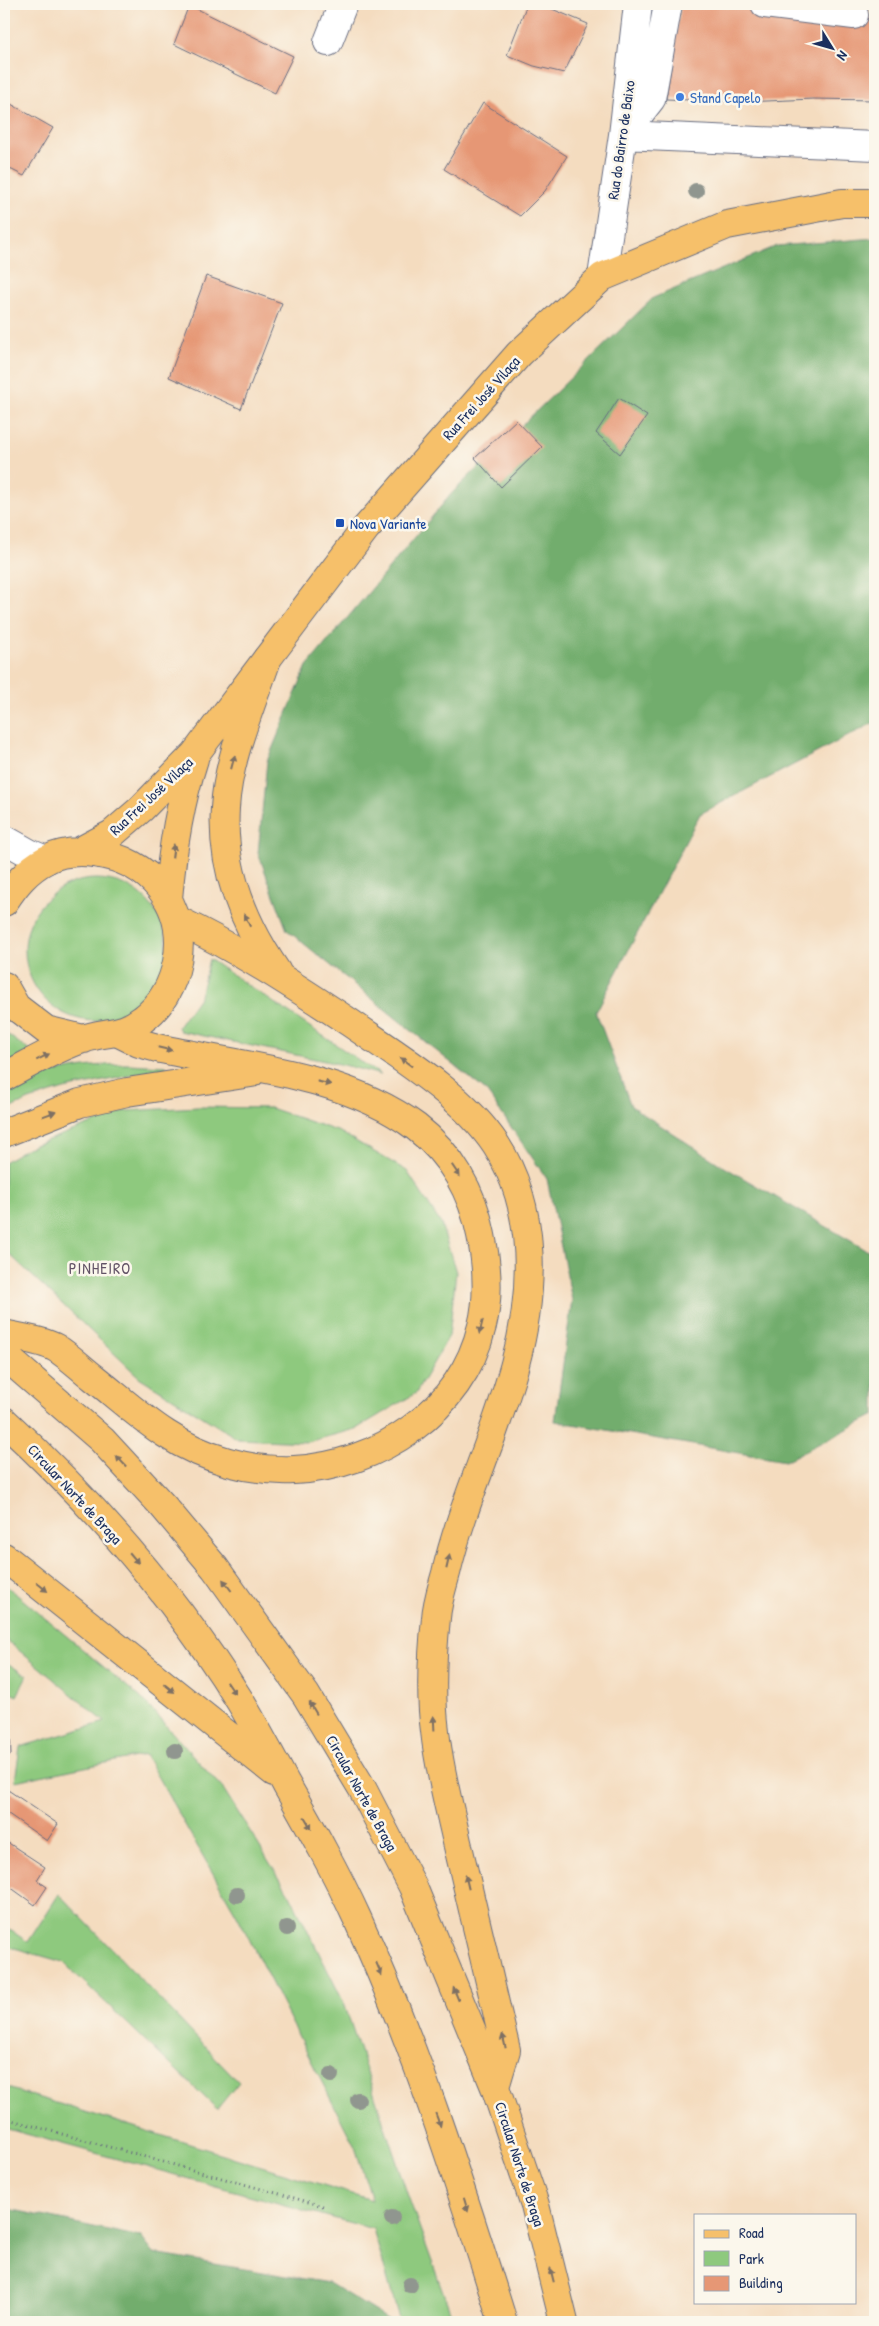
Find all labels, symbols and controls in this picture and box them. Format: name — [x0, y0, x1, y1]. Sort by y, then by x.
north arrow — [806, 22, 856, 72]
text: N — [833, 47, 853, 65]
street label: Rua do Bairro de Baixo — [602, 79, 640, 201]
place label: Stand Capelo — [690, 87, 761, 108]
marker: Stand Capelo — [674, 91, 686, 103]
street label: Rua Frei José Vilaça — [438, 351, 525, 445]
place label: Nova Variante — [350, 513, 427, 534]
marker: Nova Variante — [334, 517, 346, 529]
street label: Rua Frei José Vilaça — [105, 752, 197, 840]
one-way arrow — [230, 755, 238, 770]
one-way arrow — [169, 842, 177, 858]
one-way arrow — [243, 913, 251, 927]
one-way arrow — [157, 1046, 173, 1054]
one-way arrow — [36, 1053, 50, 1061]
one-way arrow — [400, 1057, 413, 1068]
one-way arrow — [316, 1079, 331, 1087]
one-way arrow — [42, 1110, 57, 1118]
one-way arrow — [451, 1164, 461, 1178]
district label: PINHEIRO — [69, 1257, 131, 1279]
one-way arrow — [477, 1319, 485, 1335]
street label: Circular Norte de Braga — [23, 1439, 127, 1549]
one-way arrow — [115, 1456, 127, 1468]
one-way arrow — [129, 1551, 140, 1564]
one-way arrow — [444, 1555, 452, 1570]
one-way arrow — [222, 1578, 232, 1592]
one-way arrow — [35, 1582, 48, 1593]
one-way arrow — [226, 1681, 236, 1695]
one-way arrow — [162, 1683, 175, 1694]
one-way arrow — [309, 1701, 318, 1714]
one-way arrow — [430, 1715, 438, 1731]
street label: Circular Norte de Braga — [321, 1731, 403, 1855]
one-way arrow — [304, 1816, 313, 1829]
one-way arrow — [463, 1875, 471, 1890]
one-way arrow — [375, 1962, 383, 1976]
one-way arrow — [452, 1986, 460, 2001]
one-way arrow — [500, 2033, 508, 2048]
street label: Circular Norte de Braga — [490, 2099, 550, 2229]
one-way arrow — [435, 2113, 442, 2128]
one-way arrow — [463, 2197, 471, 2212]
legend — [694, 2214, 856, 2304]
text: Road — [739, 2222, 764, 2243]
text: Park — [739, 2248, 764, 2269]
one-way arrow — [548, 2267, 556, 2282]
text: Building — [739, 2272, 783, 2293]

